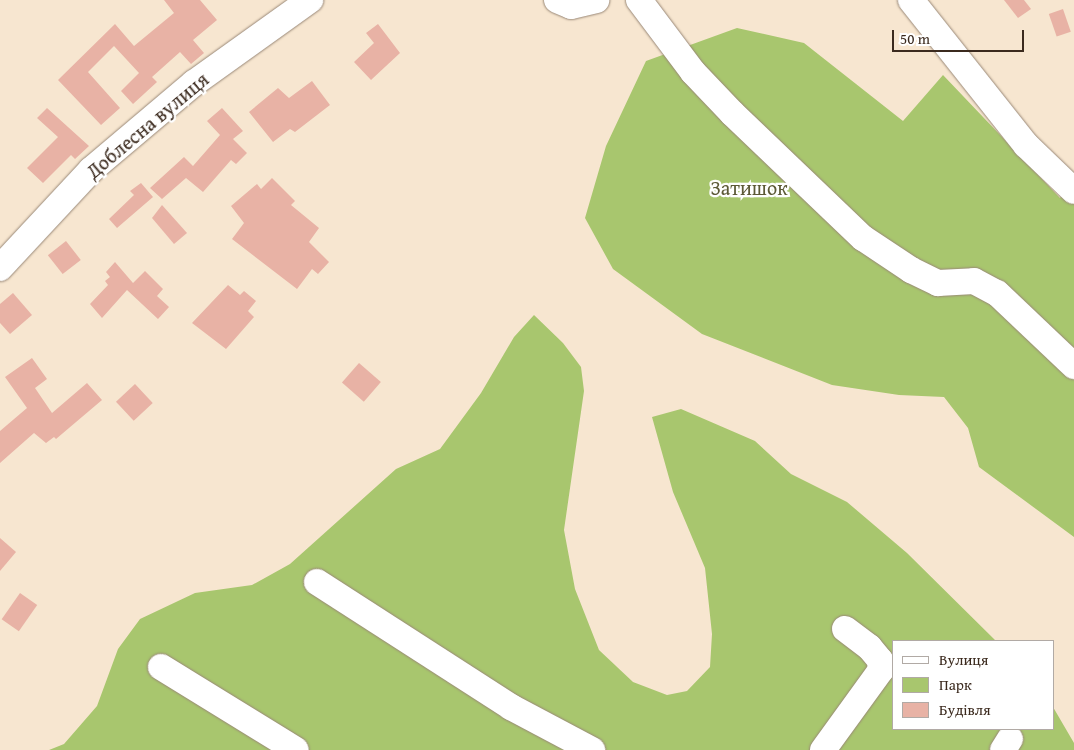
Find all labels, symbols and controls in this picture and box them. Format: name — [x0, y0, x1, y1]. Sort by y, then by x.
scale bar — [894, 20, 1026, 52]
text: 50 m — [900, 28, 930, 49]
street label: Доблесна вулиця — [81, 67, 213, 183]
park label: Затишок — [710, 175, 788, 199]
legend — [892, 640, 1054, 730]
text: Вулиця — [939, 649, 988, 670]
text: Парк — [939, 674, 972, 695]
text: Будівля — [939, 699, 991, 720]

